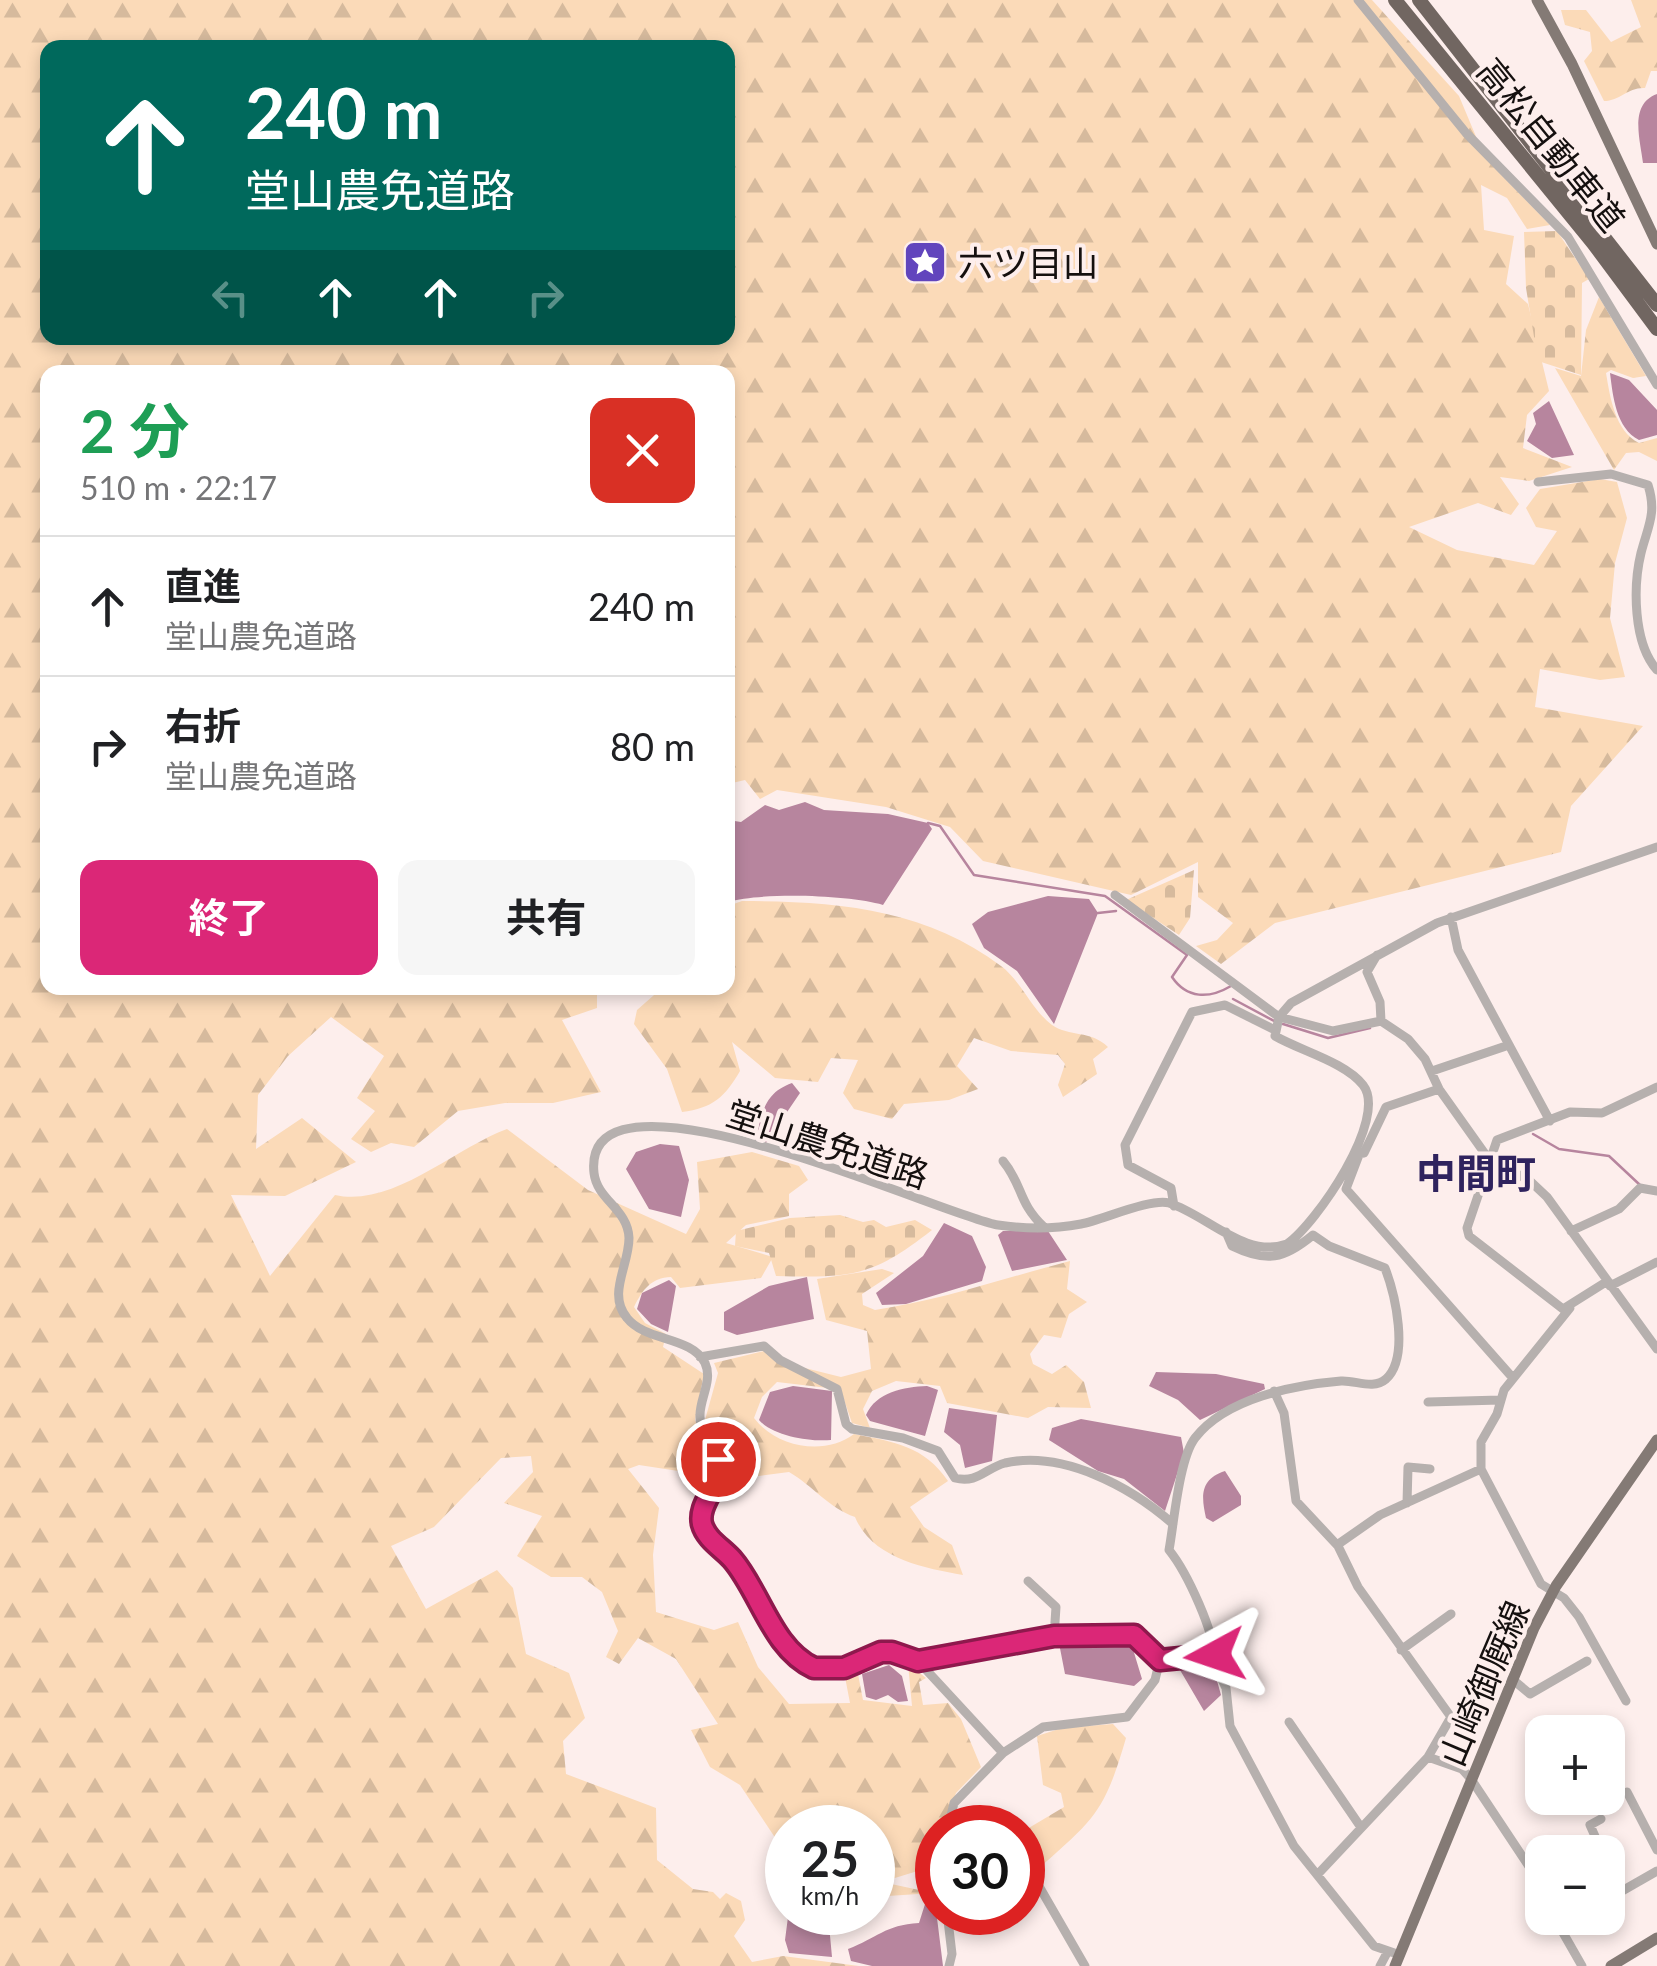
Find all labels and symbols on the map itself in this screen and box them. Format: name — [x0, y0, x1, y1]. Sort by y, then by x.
street label: 高松自動車道 — [1470, 49, 1634, 239]
place icon: 六ツ目山 — [902, 239, 948, 285]
place label: 六ツ目山 — [958, 241, 1098, 283]
street label: 堂山農免道路 — [722, 1091, 934, 1195]
district label: 中間町 — [1416, 1149, 1536, 1197]
pin — [676, 1417, 761, 1502]
street label: 山崎御厩線 — [1429, 1594, 1537, 1772]
position arrow — [1163, 1603, 1267, 1707]
speed limit sign: 30 — [915, 1805, 1045, 1935]

